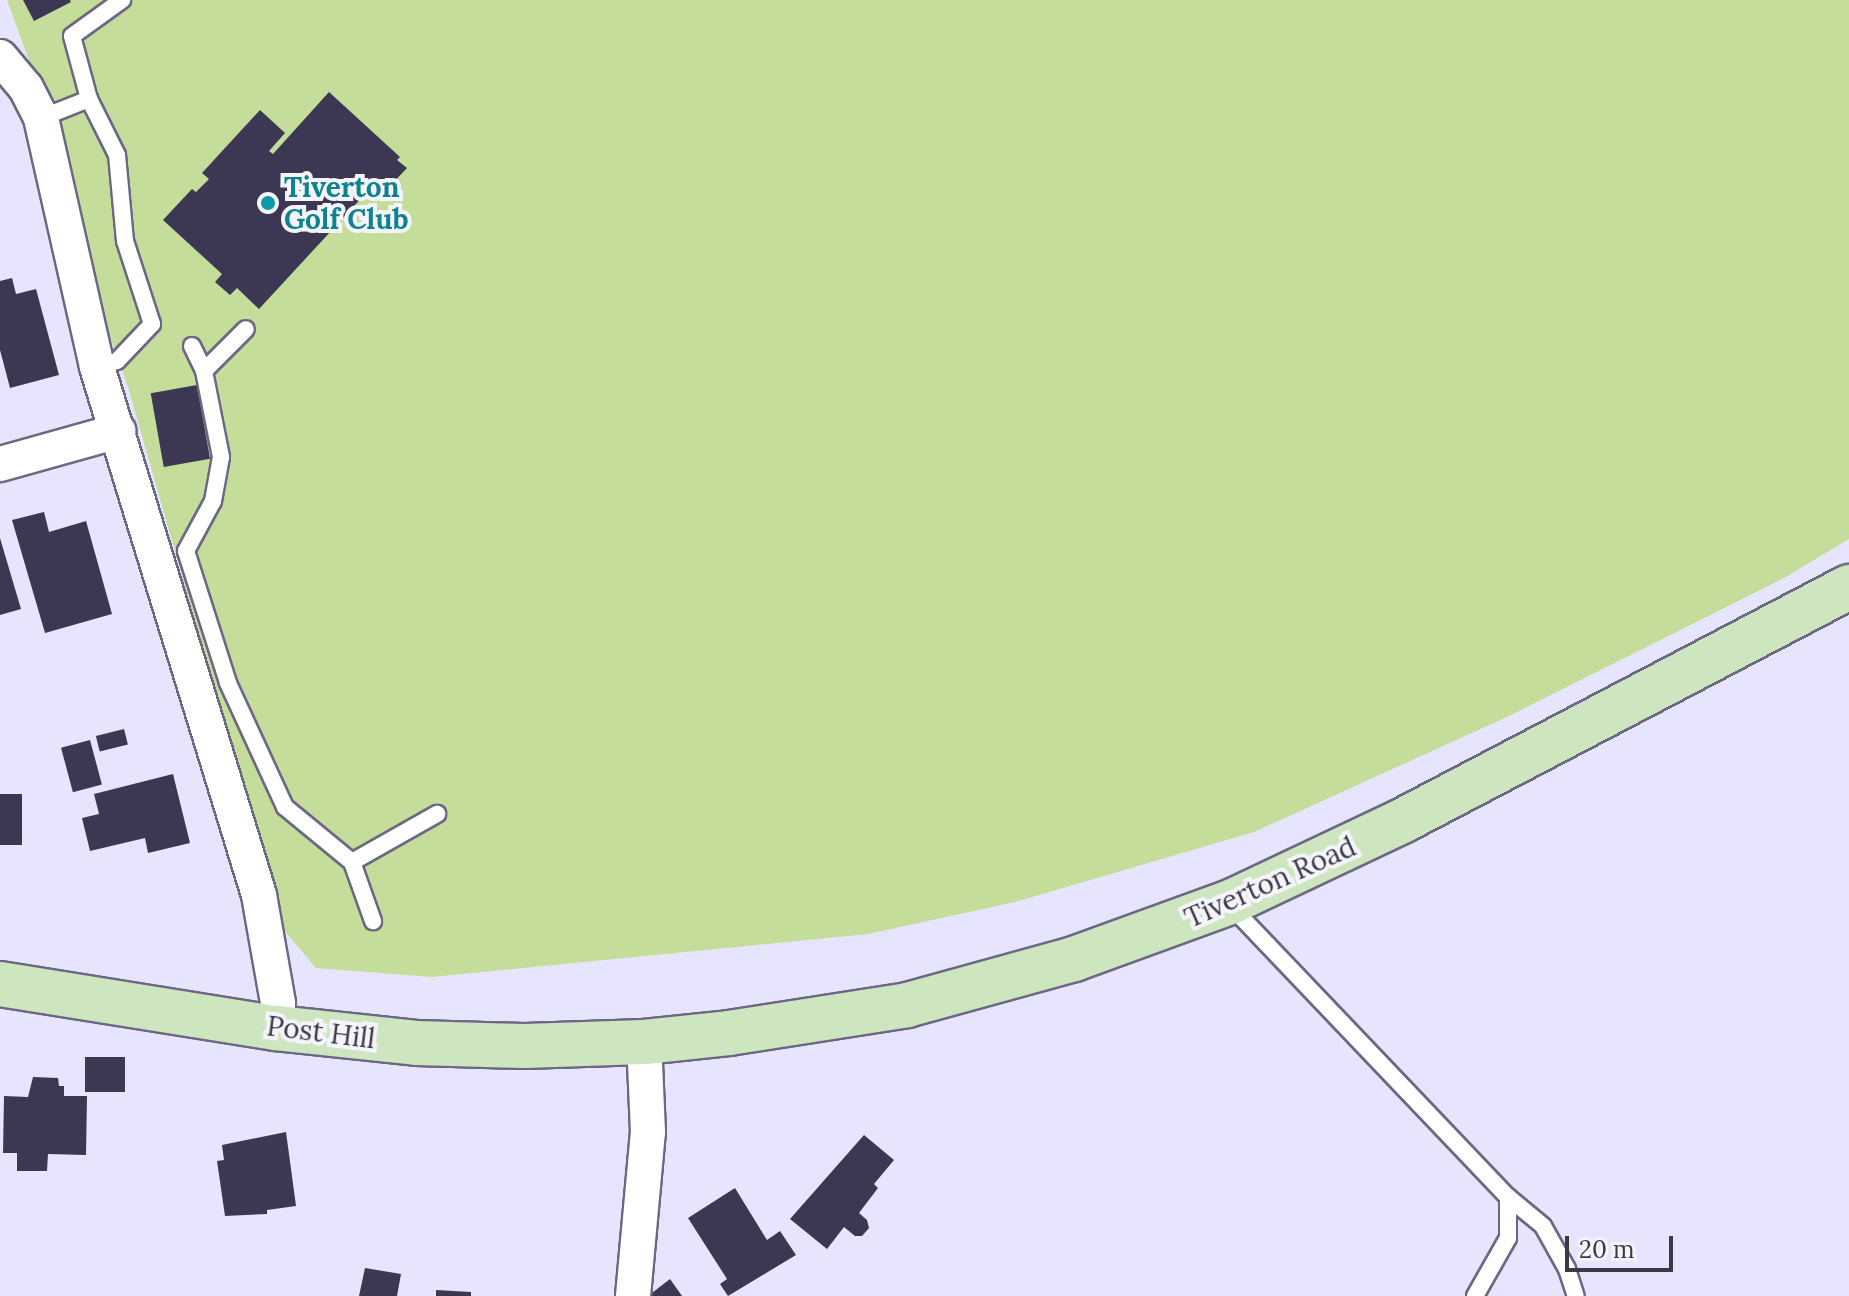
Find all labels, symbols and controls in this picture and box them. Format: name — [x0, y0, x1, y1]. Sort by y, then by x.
place label: Tiverton Golf Club — [284, 170, 409, 236]
marker: Tiverton Golf Club — [259, 194, 277, 212]
street label: Tiverton Road — [1179, 829, 1361, 935]
street label: Post Hill — [265, 1009, 377, 1055]
scale bar — [1569, 1220, 1677, 1270]
text: 20 m — [1579, 1234, 1635, 1265]

